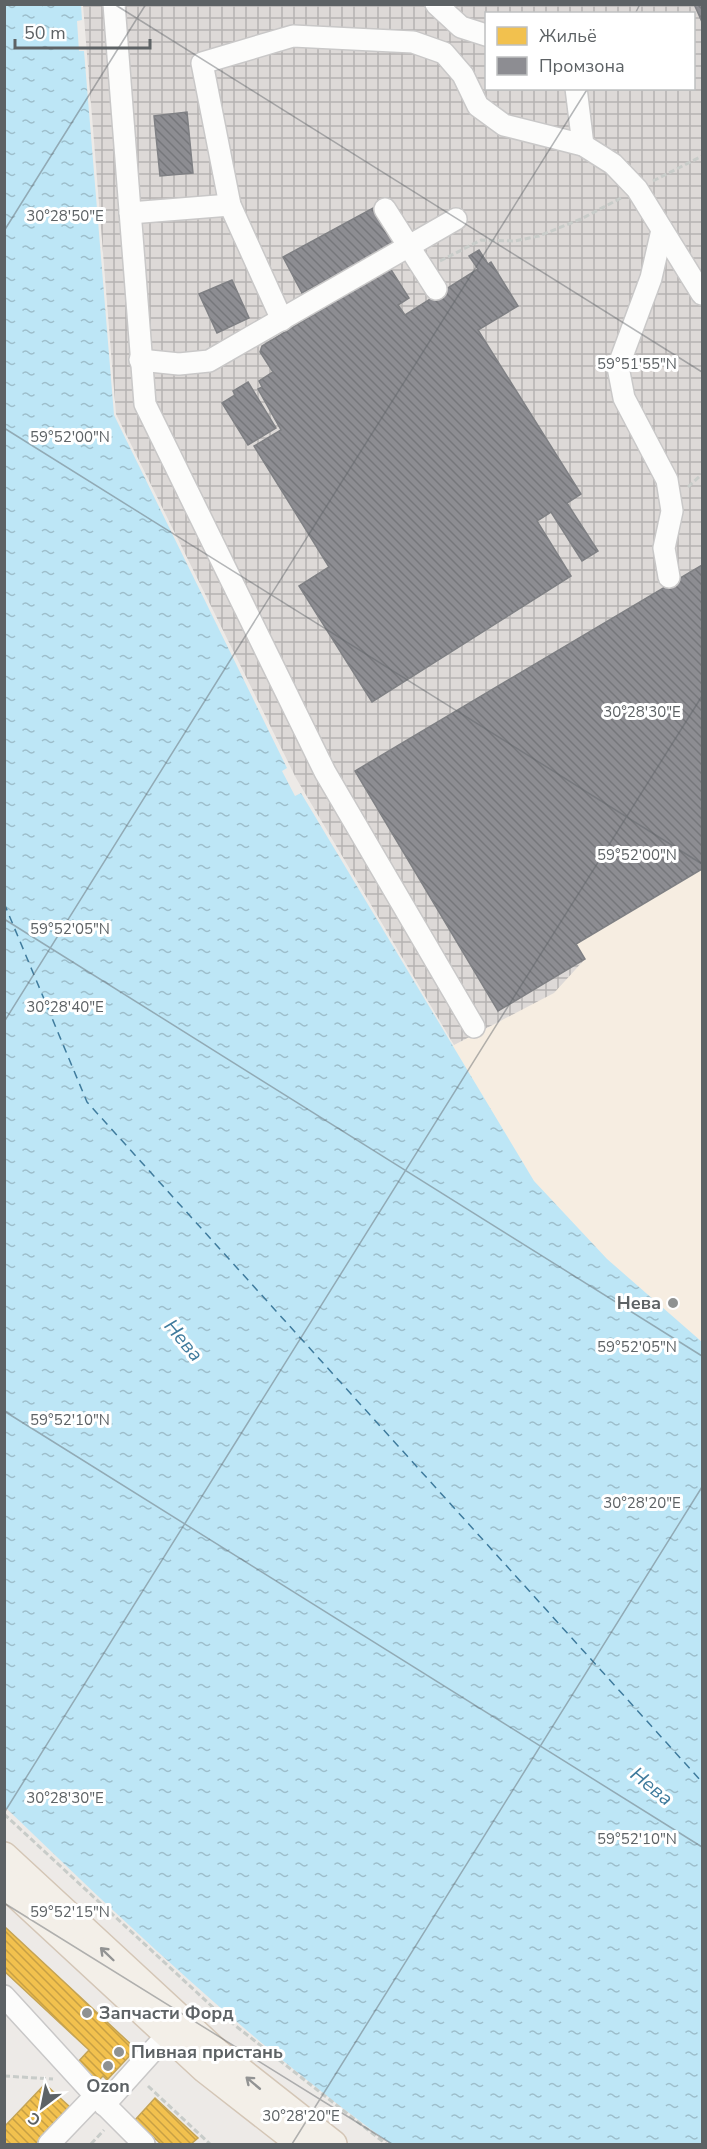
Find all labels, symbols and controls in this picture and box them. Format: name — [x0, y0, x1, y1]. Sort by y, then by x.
scale bar — [15, 12, 150, 50]
legend — [485, 12, 695, 90]
text: 50 m — [24, 21, 66, 45]
text: Жильё — [539, 24, 597, 48]
text: Промзона — [539, 54, 625, 78]
text: 30°28'50"E — [26, 206, 104, 226]
text: 59°51'55"N — [597, 354, 677, 374]
text: 59°52'00"N — [30, 427, 110, 447]
text: 30°28'30"E — [603, 702, 681, 722]
text: 59°52'00"N — [597, 845, 677, 865]
text: 59°52'05"N — [30, 919, 110, 939]
text: 30°28'40"E — [26, 997, 104, 1017]
place label: Нева — [617, 1291, 661, 1315]
marker: Нева — [666, 1296, 680, 1310]
water label: Нева — [158, 1313, 209, 1367]
text: 59°52'05"N — [597, 1337, 677, 1357]
text: 59°52'10"N — [30, 1410, 110, 1430]
text: 30°28'20"E — [603, 1493, 681, 1513]
water label: Нева — [625, 1761, 679, 1812]
text: 30°28'30"E — [26, 1788, 104, 1808]
text: 59°52'10"N — [597, 1829, 677, 1849]
text: 59°52'15"N — [30, 1902, 110, 1922]
one-way arrow — [100, 1946, 115, 1961]
place label: Запчасти Форд — [99, 2001, 234, 2025]
marker: Запчасти Форд — [80, 2006, 94, 2020]
place label: Пивная пристань — [131, 2040, 283, 2064]
marker: Пивная пристань — [112, 2045, 126, 2059]
marker: Ozon — [101, 2059, 115, 2073]
place label: Ozon — [86, 2074, 130, 2098]
one-way arrow — [246, 2076, 261, 2090]
north arrow — [12, 2077, 72, 2137]
text: 30°28'20"E — [262, 2106, 340, 2126]
text: С — [24, 2107, 45, 2131]

